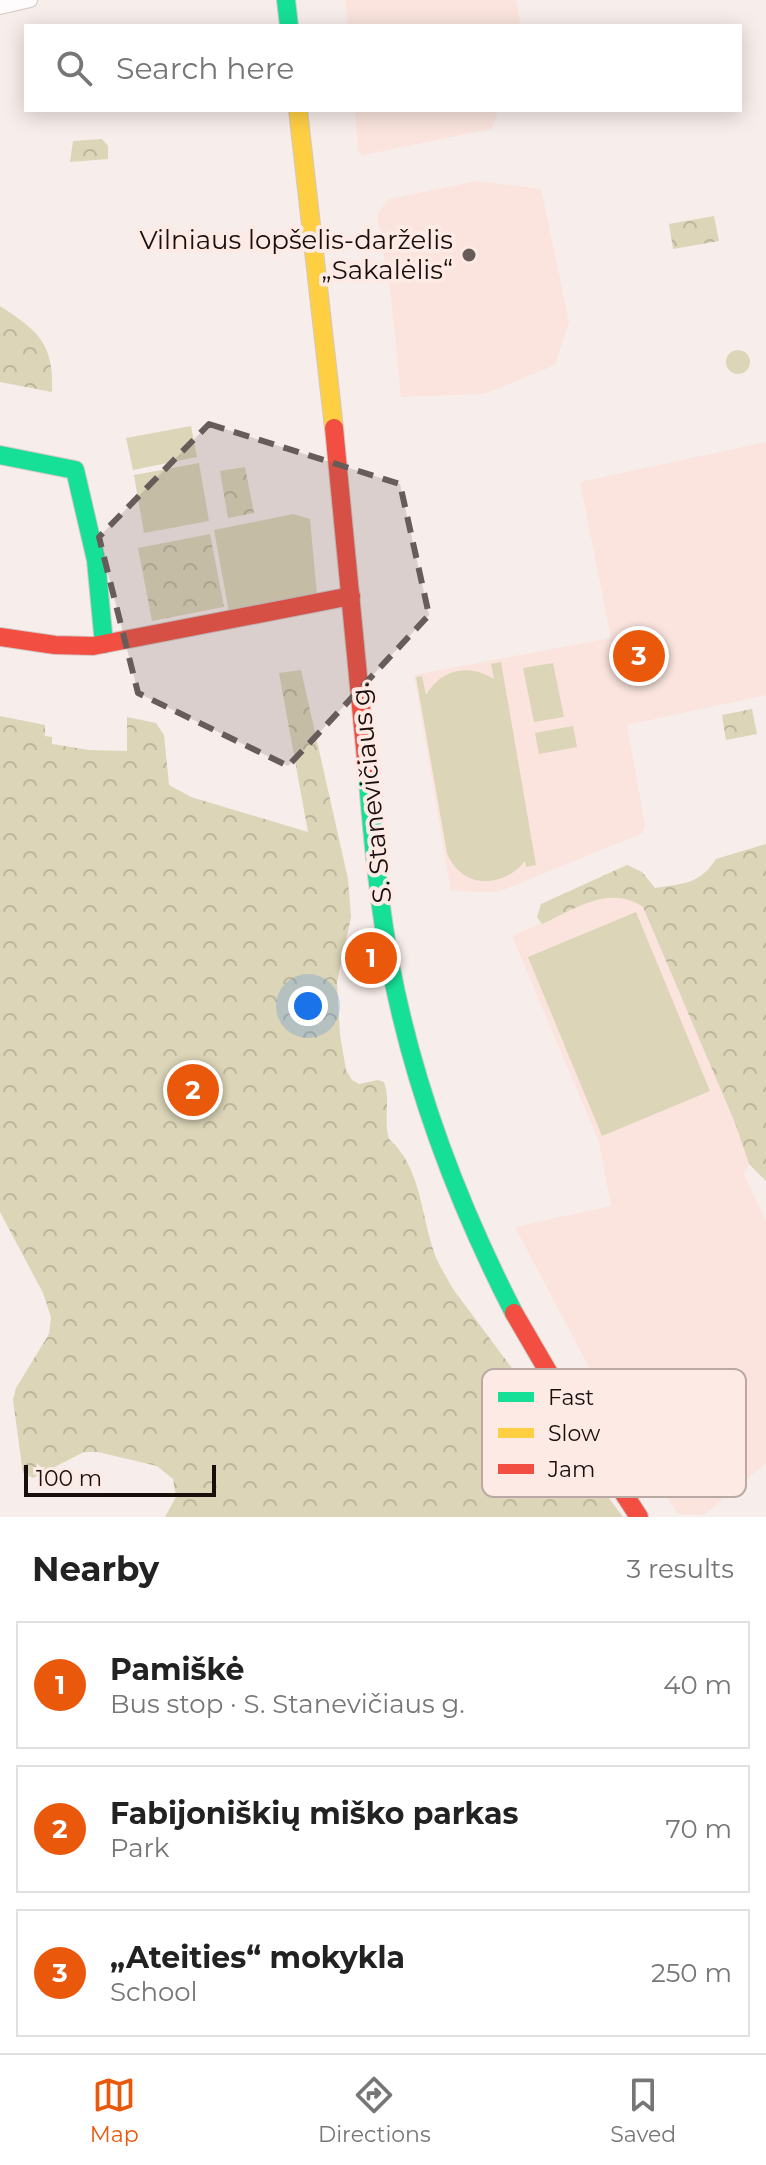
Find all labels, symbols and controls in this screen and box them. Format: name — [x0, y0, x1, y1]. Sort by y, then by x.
search box — [24, 24, 742, 112]
icon: search — [52, 46, 96, 90]
text: Search here — [116, 50, 294, 87]
place label: Vilniaus lopšelis-darželis „Sakalėlis“ — [139, 224, 453, 286]
marker: Vilniaus lopšelis-darželis „Sakalėlis“ — [460, 246, 478, 264]
pin: 3 — [613, 626, 665, 686]
street label: S. Stanevičiaus g. — [344, 681, 398, 905]
pin: 1 — [345, 928, 397, 988]
your location — [288, 986, 328, 1026]
pin: 2 — [167, 1060, 219, 1120]
legend — [482, 1369, 746, 1497]
text: Fast — [548, 1384, 594, 1411]
text: Slow — [548, 1420, 601, 1447]
text: Jam — [547, 1456, 595, 1483]
scale bar — [24, 1461, 216, 1497]
text: 100 m — [36, 1465, 102, 1492]
text: Nearby — [32, 1548, 159, 1590]
text: 3 results — [627, 1553, 734, 1585]
text: Pamiškė — [110, 1651, 244, 1688]
text: 1 — [55, 1669, 65, 1701]
text: 40 m — [663, 1669, 732, 1701]
text: Bus stop · S. Stanevičiaus g. — [110, 1688, 465, 1720]
text: Fabijoniškių miško parkas — [110, 1795, 518, 1832]
text: 2 — [52, 1813, 68, 1845]
text: 70 m — [666, 1813, 732, 1845]
text: Park — [110, 1832, 169, 1864]
text: „Ateities“ mokykla — [110, 1939, 405, 1976]
text: 3 — [52, 1957, 68, 1989]
text: 250 m — [651, 1957, 732, 1989]
text: School — [110, 1976, 198, 2008]
tab: Map — [90, 2073, 139, 2148]
tab: Directions — [318, 2073, 431, 2148]
tab: Saved — [610, 2073, 676, 2148]

